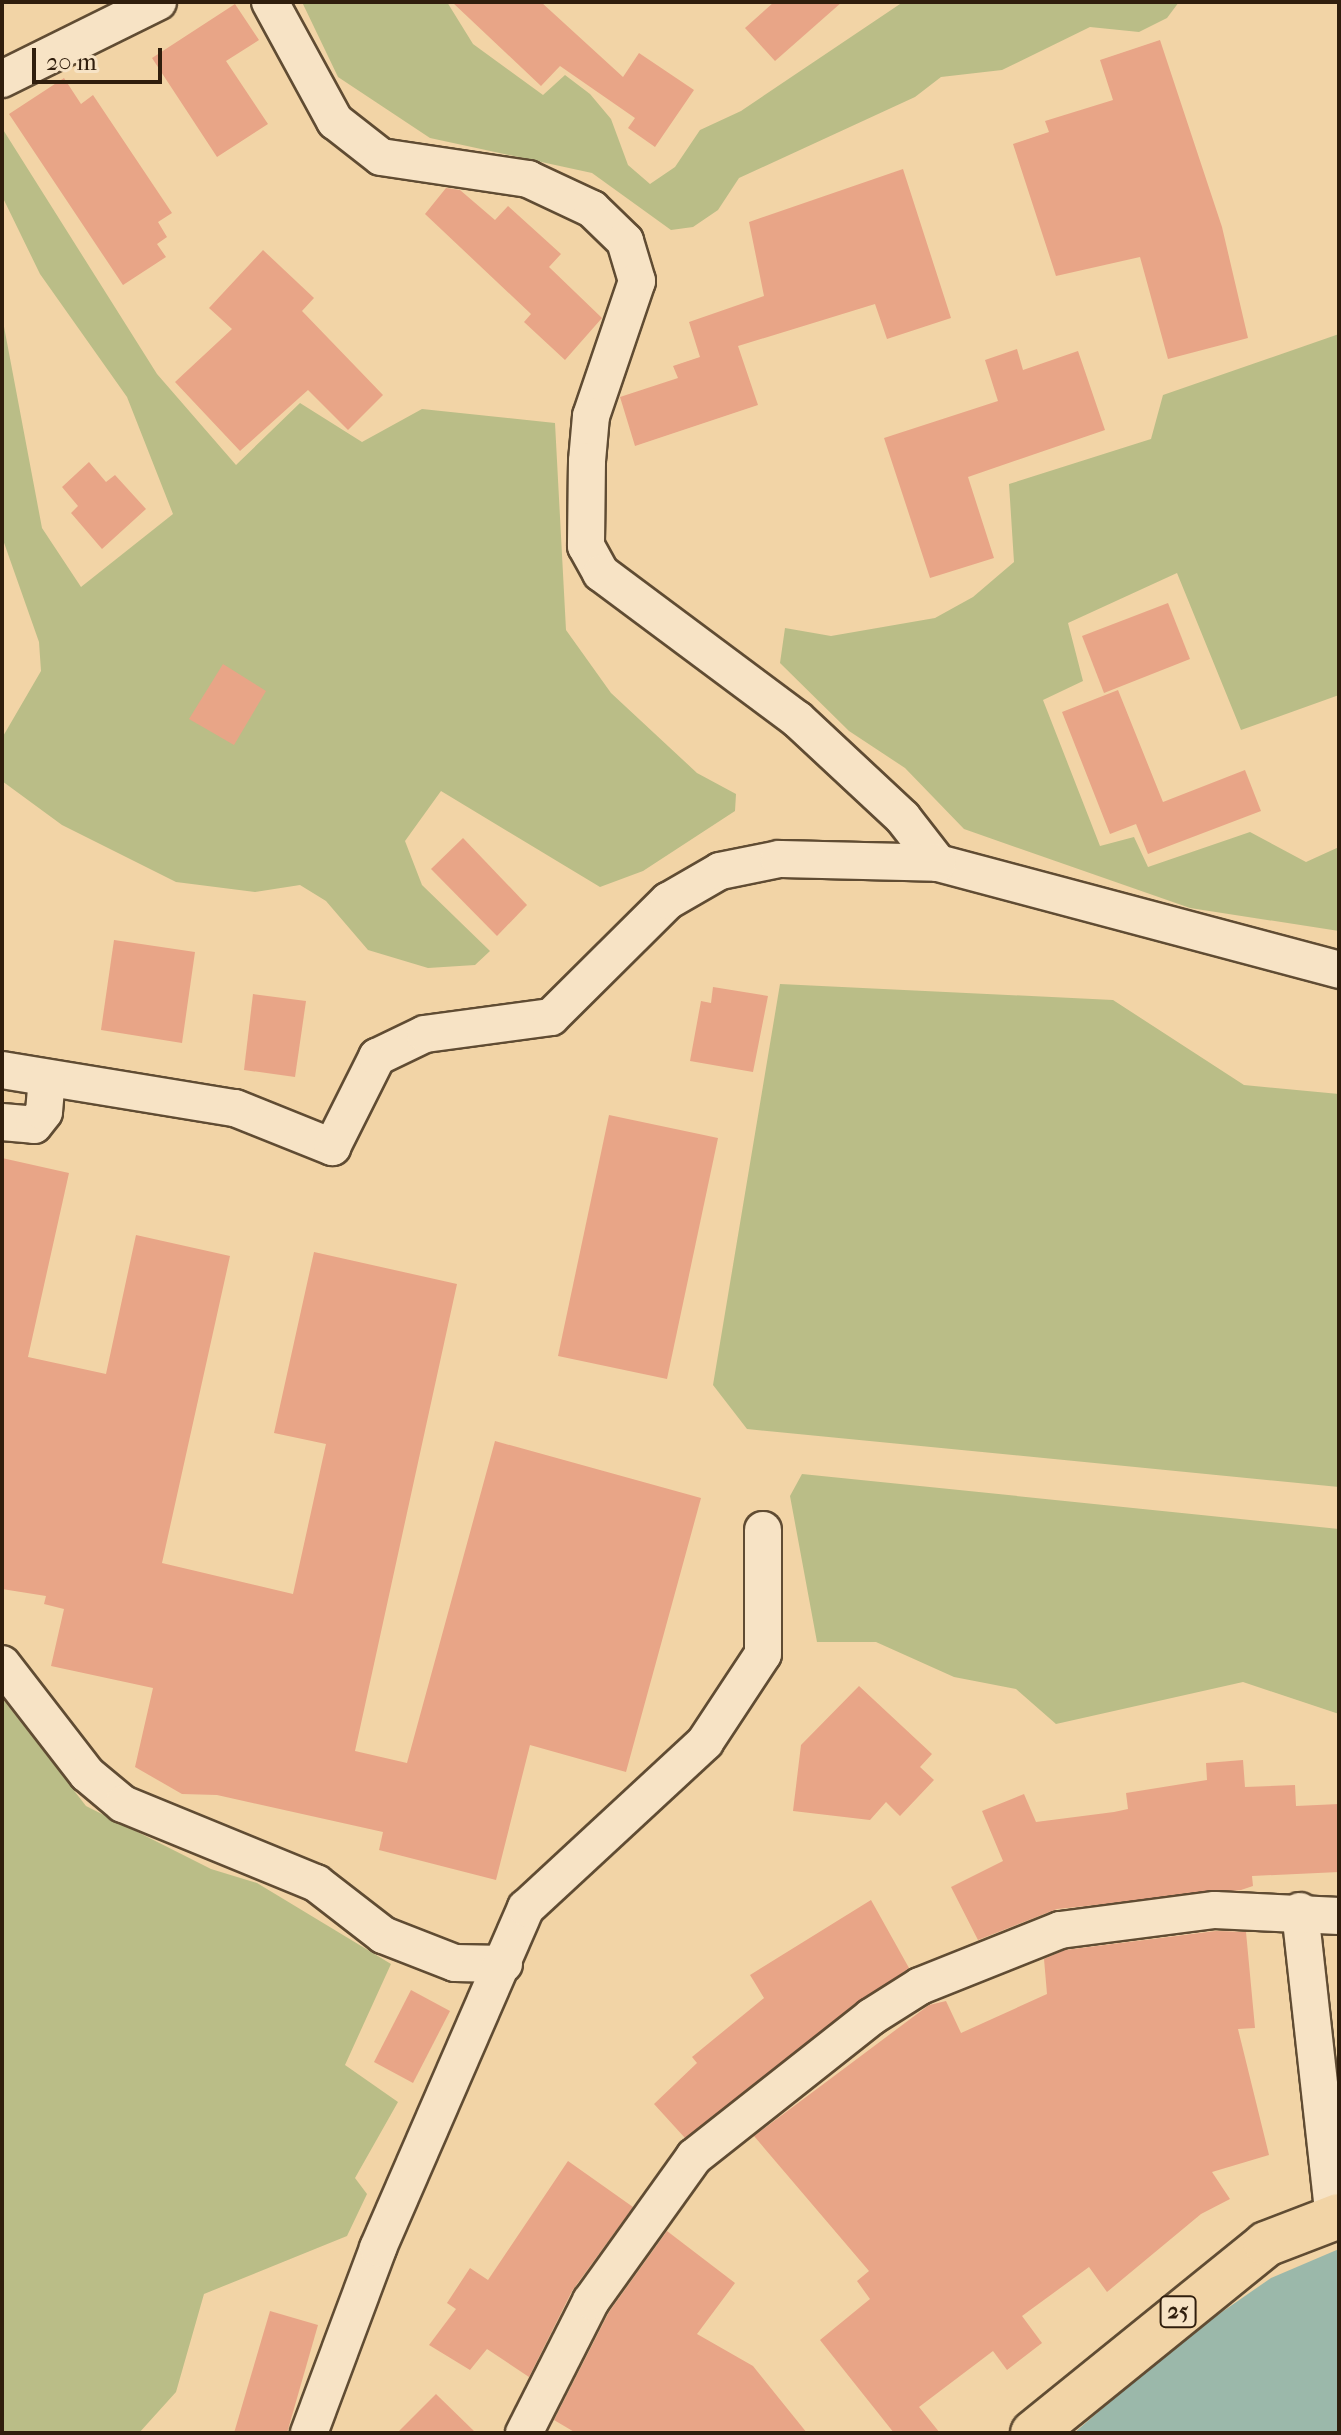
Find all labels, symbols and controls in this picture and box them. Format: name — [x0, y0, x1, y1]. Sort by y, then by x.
scale bar — [36, 32, 166, 82]
text: 20 m — [46, 48, 97, 76]
road number: 25 — [1158, 2294, 1198, 2330]

